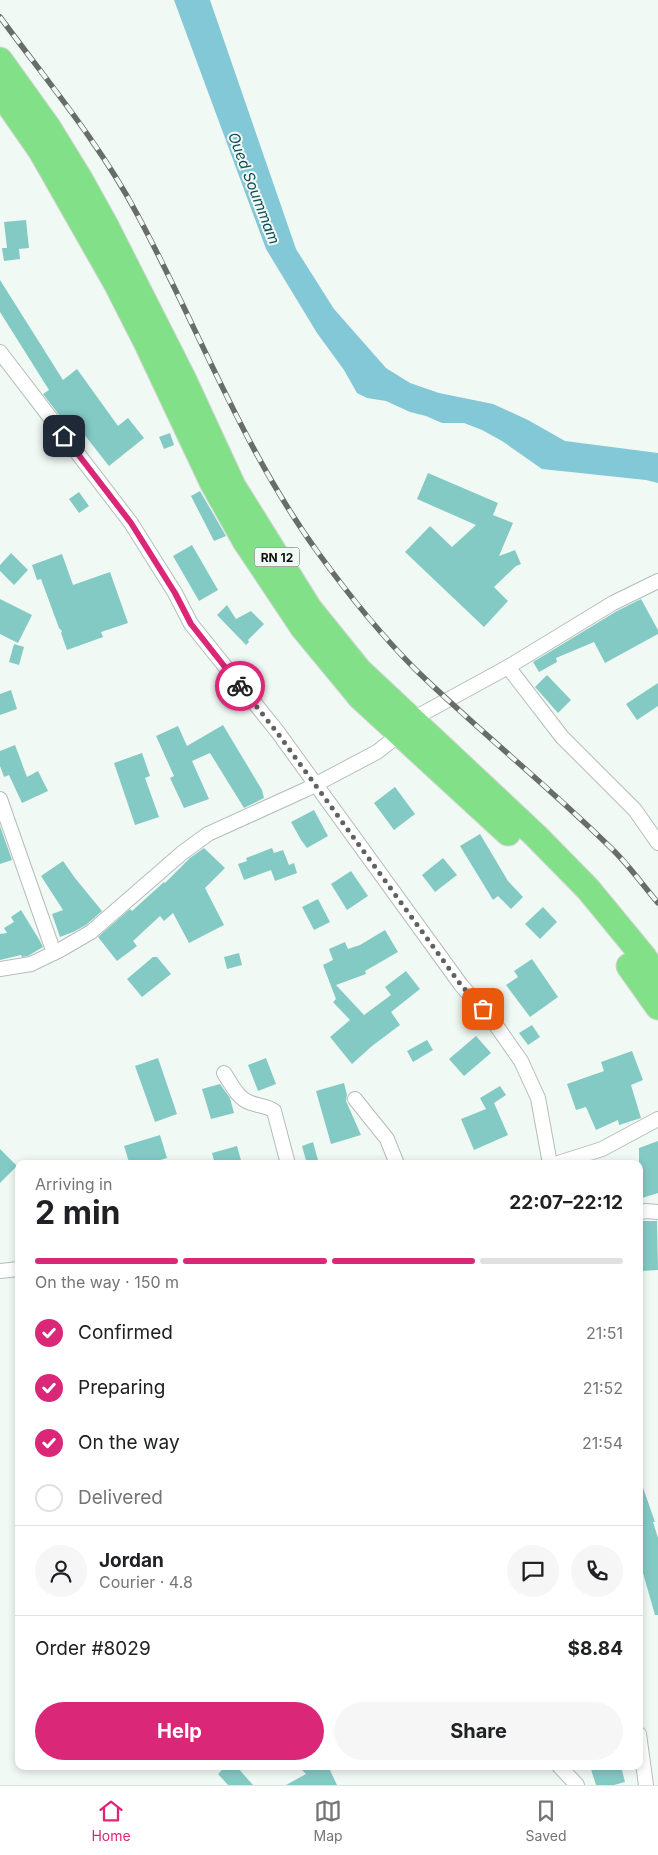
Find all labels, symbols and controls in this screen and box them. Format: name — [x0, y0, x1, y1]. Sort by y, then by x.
water label: Oued Soummam — [224, 129, 284, 247]
pin — [43, 415, 85, 457]
icon: home — [50, 422, 78, 450]
road number: RN 12 — [254, 548, 300, 566]
courier — [215, 661, 265, 711]
icon: bike — [226, 672, 254, 700]
pin — [462, 988, 504, 1030]
icon: bag — [469, 995, 497, 1023]
text: Arriving in — [35, 1174, 112, 1194]
text: 22:07–22:12 — [509, 1191, 623, 1214]
text: 2 min — [35, 1193, 121, 1232]
text: On the way · 150 m — [35, 1272, 179, 1292]
icon: check — [35, 1319, 63, 1347]
text: Confirmed — [78, 1321, 173, 1344]
text: 21:51 — [586, 1323, 623, 1343]
icon: check — [35, 1374, 63, 1402]
text: Preparing — [78, 1376, 165, 1399]
text: 21:52 — [583, 1378, 623, 1398]
icon: check — [35, 1429, 63, 1457]
text: On the way — [78, 1431, 180, 1454]
text: 21:54 — [582, 1433, 623, 1453]
text: Delivered — [78, 1486, 163, 1509]
button: person — [35, 1545, 87, 1597]
button: chat — [507, 1545, 559, 1597]
button: phone — [571, 1545, 623, 1597]
text: Jordan — [99, 1549, 164, 1572]
text: Courier · 4.8 — [99, 1572, 193, 1592]
text: Order #8029 — [35, 1637, 151, 1660]
text: $8.84 — [568, 1637, 623, 1660]
button: Help — [35, 1702, 324, 1760]
button: Share — [334, 1702, 623, 1760]
tab: Home — [91, 1797, 131, 1844]
tab: Map — [314, 1797, 343, 1844]
tab: Saved — [526, 1797, 567, 1844]

